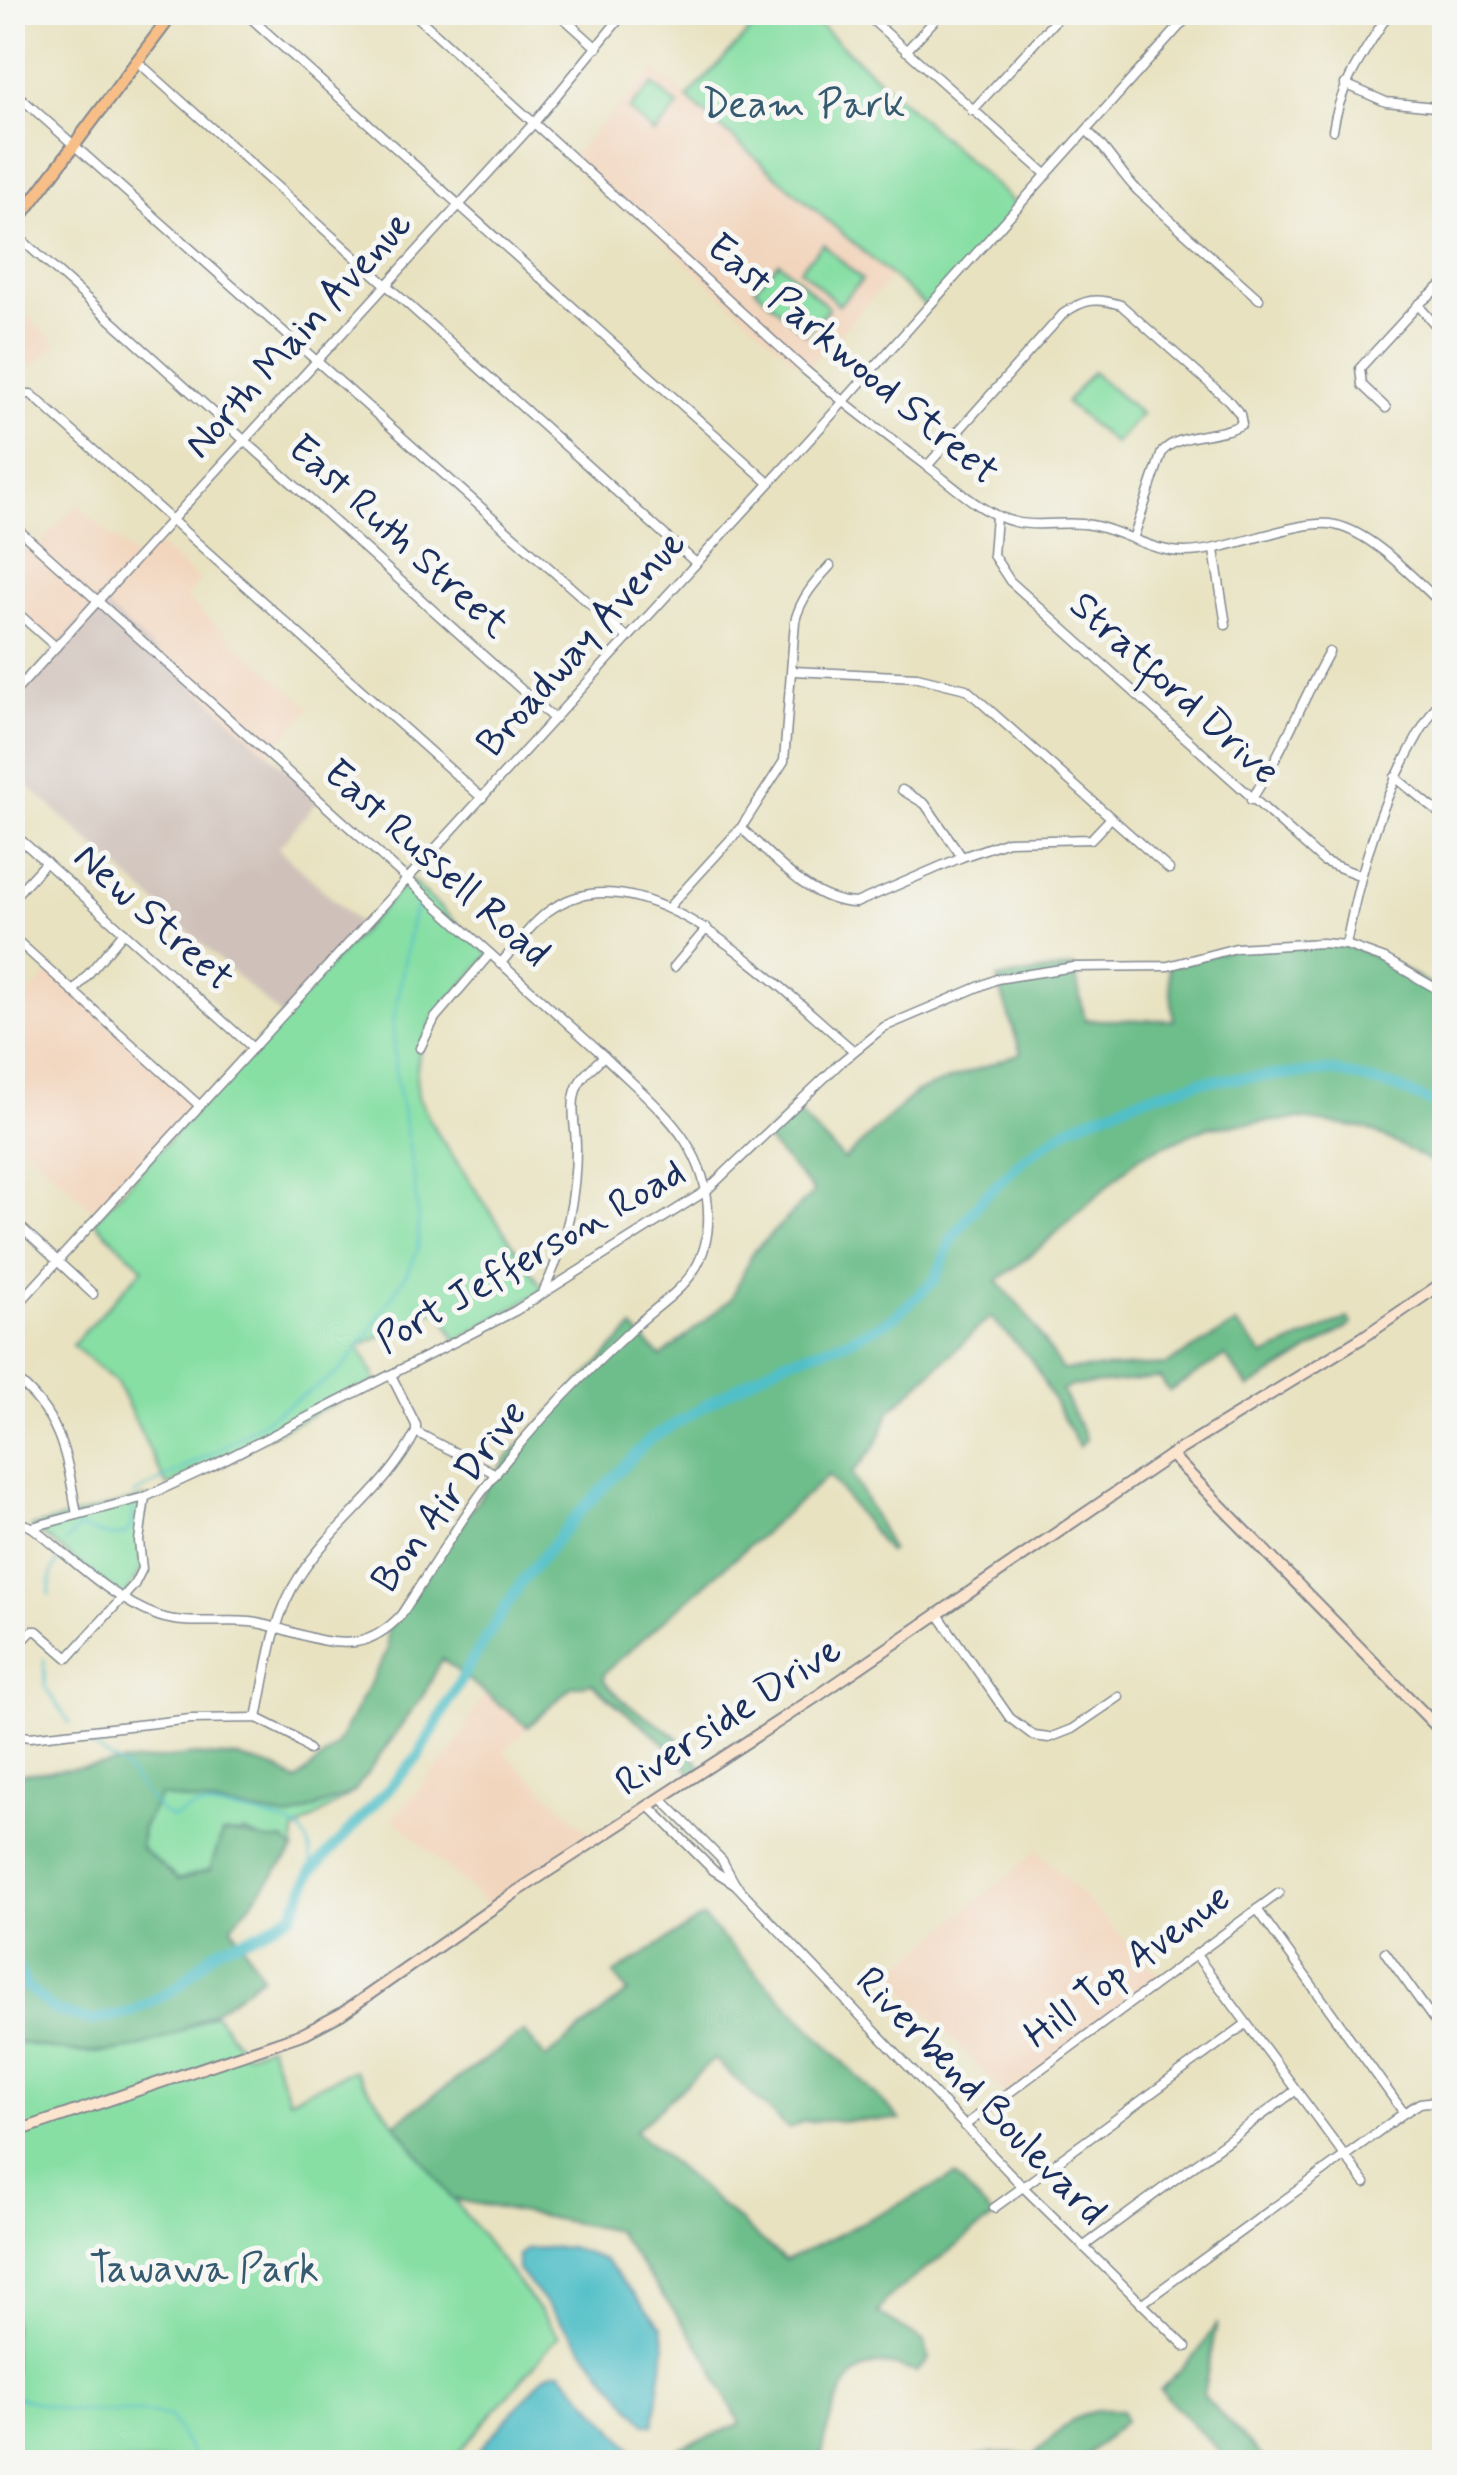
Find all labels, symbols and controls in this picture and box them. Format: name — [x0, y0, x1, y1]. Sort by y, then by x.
park label: Deam Park — [702, 80, 906, 132]
street label: North Main Avenue — [174, 200, 424, 470]
street label: East Parkwood Street — [695, 222, 1009, 498]
street label: East Ruth Street — [276, 423, 520, 651]
street label: Broadway Avenue — [466, 519, 698, 769]
street label: Stratford Drive — [1056, 581, 1290, 800]
street label: East Russell Road — [312, 748, 560, 980]
street label: New Street — [62, 832, 244, 1004]
street label: Port Jefferson Road — [367, 1147, 695, 1367]
street label: Bon Air Drive — [360, 1390, 540, 1604]
street label: Riverside Drive — [606, 1625, 852, 1809]
street label: Hill Top Avenue — [1014, 1872, 1242, 2062]
street label: Riverbend Boulevard — [843, 1956, 1117, 2238]
park label: Tawawa Park — [89, 2244, 319, 2296]

